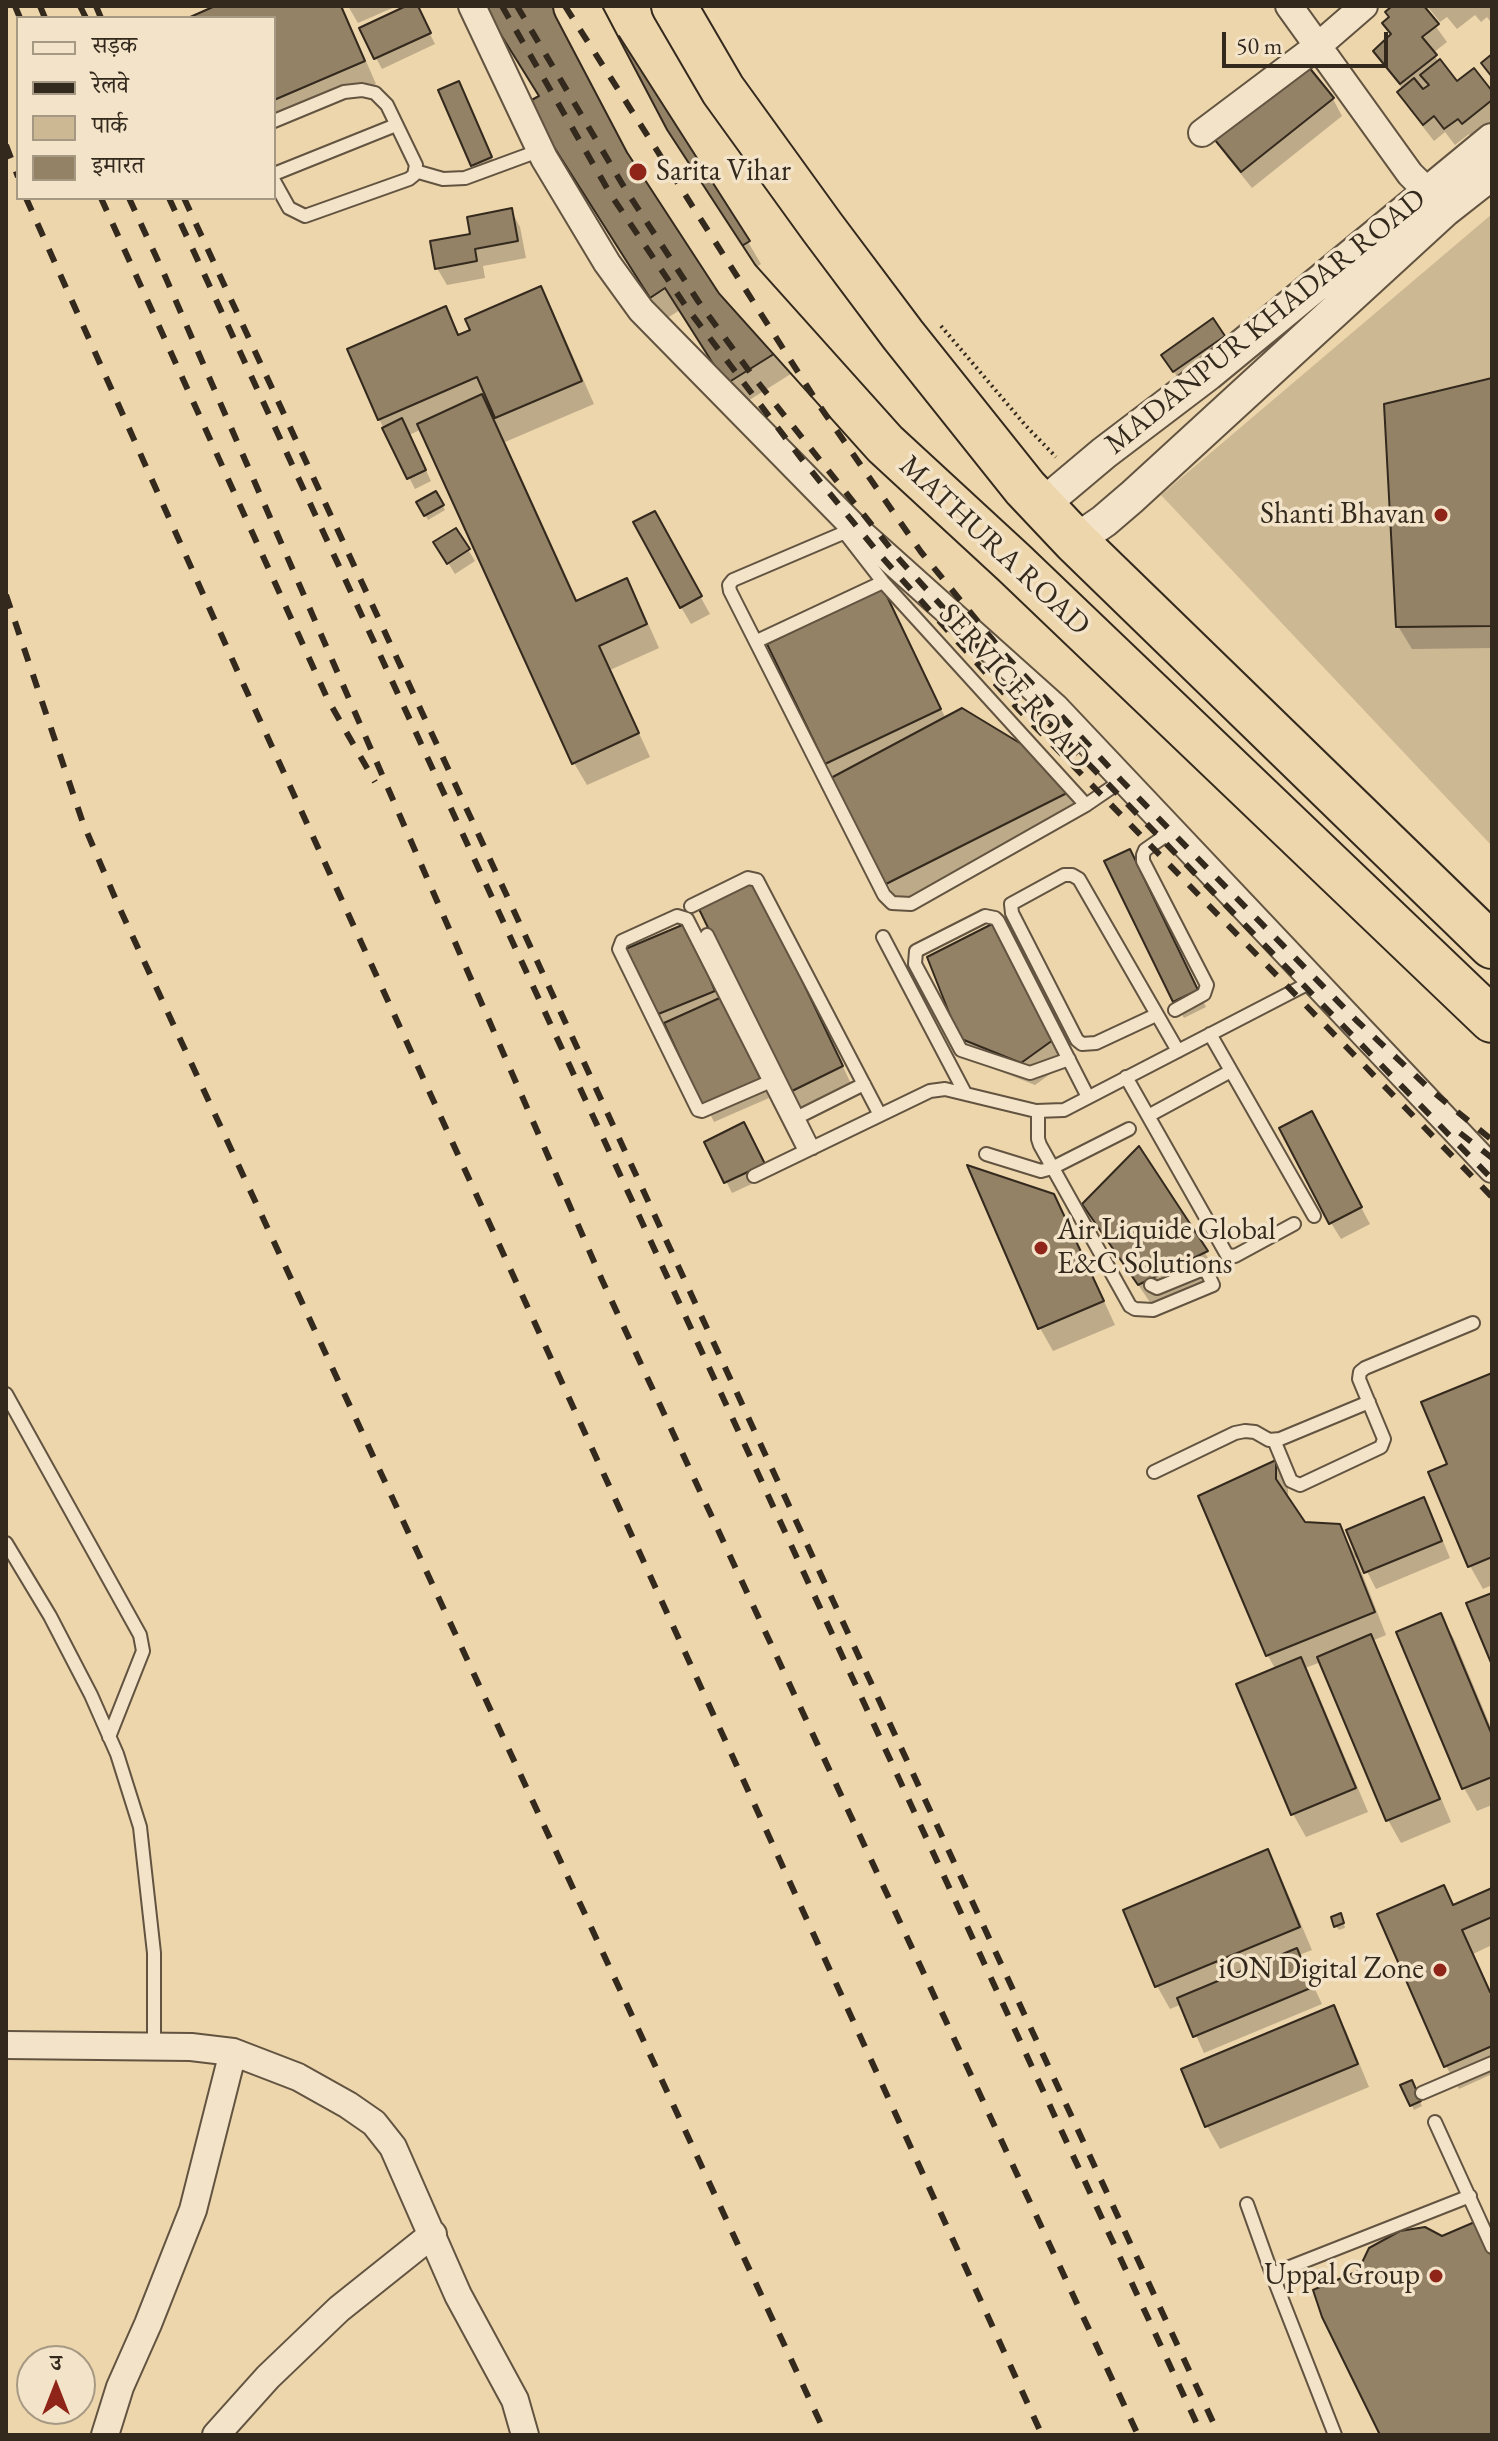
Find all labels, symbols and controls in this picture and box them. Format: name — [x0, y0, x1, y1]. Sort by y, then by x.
legend — [16, 16, 276, 200]
scale bar — [1226, 16, 1392, 66]
text: सड़क — [92, 29, 137, 60]
text: 50 m — [1236, 30, 1283, 61]
text: रेलवे — [92, 69, 129, 100]
text: पार्क — [92, 109, 127, 140]
text: इमारत — [92, 149, 144, 180]
place label: Sarita Vihar — [656, 154, 791, 190]
marker: Sarita Vihar — [627, 161, 649, 183]
street label: MADANPUR KHADAR ROAD — [1098, 181, 1434, 463]
street label: MATHURA ROAD — [891, 448, 1097, 644]
place label: Shanti Bhavan — [1260, 497, 1425, 533]
marker: Shanti Bhavan — [1432, 506, 1450, 524]
street label: SERVICE ROAD — [930, 597, 1098, 777]
place label: Air Liquide Global E&C Solutions — [1057, 1213, 1276, 1284]
marker: Air Liquide Global E&C Solutions — [1032, 1239, 1050, 1257]
place label: iON Digital Zone — [1219, 1952, 1424, 1988]
marker: iON Digital Zone — [1431, 1961, 1449, 1979]
place label: Uppal Group — [1264, 2258, 1420, 2294]
marker: Uppal Group — [1427, 2267, 1445, 2285]
north arrow — [16, 2345, 96, 2425]
text: उ — [50, 2348, 62, 2377]

